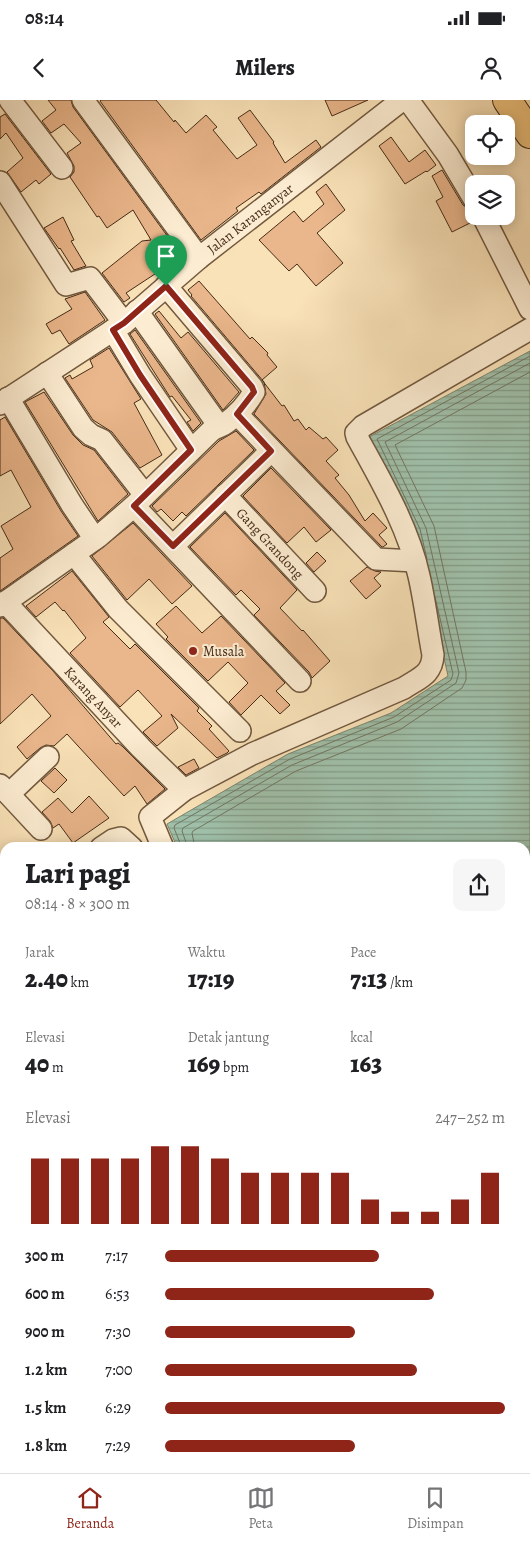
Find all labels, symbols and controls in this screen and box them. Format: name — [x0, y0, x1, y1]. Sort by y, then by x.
text: 08:14 — [25, 5, 64, 31]
text: Milers — [235, 53, 295, 83]
icon: back — [25, 54, 53, 82]
icon: person — [477, 54, 505, 82]
map controls — [465, 115, 515, 225]
button: locate — [465, 115, 515, 165]
button: layers — [465, 175, 515, 225]
street label: Jalan Karanganyar — [203, 179, 298, 258]
pin — [145, 235, 187, 286]
icon: arrive — [152, 242, 180, 270]
street label: Gang Grandong — [232, 504, 308, 583]
place label: Musala — [203, 642, 245, 661]
marker: Musala — [187, 645, 199, 657]
street label: Karang Anyar — [60, 663, 127, 733]
text: Lari pagi — [25, 855, 130, 893]
button: share — [453, 859, 505, 911]
text: 08:14 · 8 × 300 m — [25, 893, 130, 915]
text: Jarak — [25, 943, 54, 962]
text: Waktu — [188, 943, 225, 962]
text: Pace — [350, 943, 376, 962]
text: 2.40 — [25, 962, 68, 996]
text: 17:19 — [188, 962, 234, 996]
text: 7:13 — [350, 962, 387, 996]
text: km — [68, 973, 89, 992]
text: /km — [387, 973, 413, 992]
text: Elevasi — [25, 1028, 65, 1047]
text: Detak jantung — [188, 1028, 269, 1047]
text: kcal — [350, 1028, 373, 1047]
text: 40 — [25, 1047, 49, 1081]
text: 169 — [188, 1047, 220, 1081]
text: 163 — [350, 1047, 382, 1081]
text: m — [49, 1058, 64, 1077]
text: bpm — [220, 1058, 249, 1077]
text: Elevasi — [25, 1107, 71, 1129]
text: 247–252 m — [435, 1107, 505, 1129]
text: 300 m — [25, 1245, 64, 1267]
text: 7:17 — [105, 1245, 128, 1267]
text: 600 m — [25, 1283, 65, 1305]
text: 6:53 — [105, 1283, 130, 1305]
text: 900 m — [25, 1321, 65, 1343]
text: 7:30 — [105, 1321, 131, 1343]
text: 1.2 km — [25, 1359, 67, 1381]
text: 7:00 — [105, 1359, 133, 1381]
text: 1.5 km — [25, 1397, 66, 1419]
text: 6:29 — [105, 1397, 131, 1419]
text: 1.8 km — [25, 1435, 67, 1457]
text: 7:29 — [105, 1435, 130, 1457]
tab: Beranda — [66, 1484, 114, 1533]
tab: Peta — [247, 1484, 275, 1533]
tab: Disimpan — [407, 1484, 464, 1533]

